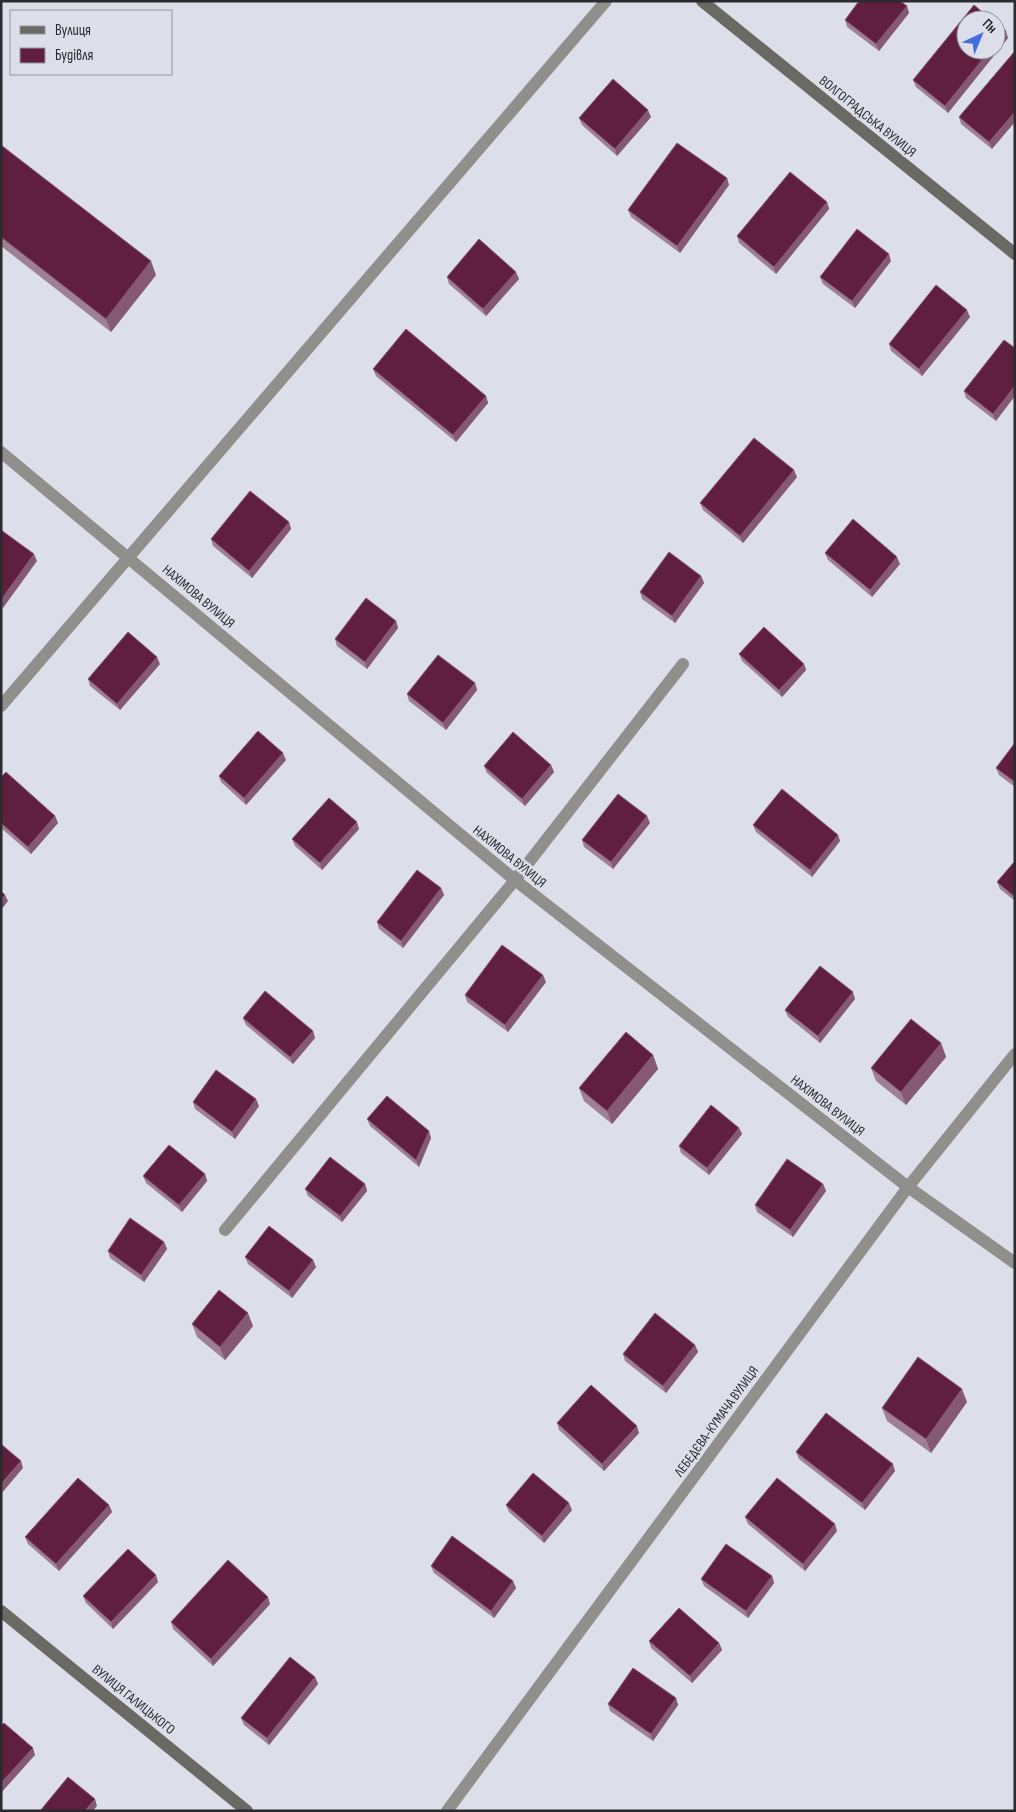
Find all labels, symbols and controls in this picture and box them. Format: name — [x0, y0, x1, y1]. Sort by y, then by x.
legend — [10, 10, 172, 75]
north arrow — [956, 10, 1006, 60]
text: Пн — [979, 15, 1000, 37]
text: Вулиця — [55, 21, 91, 40]
text: Будівля — [55, 46, 94, 65]
street label: ВОЛГОГРАДСЬКА ВУЛИЦЯ — [816, 72, 920, 161]
street label: НАХІМОВА ВУЛИЦЯ — [159, 561, 238, 632]
street label: НАХІМОВА ВУЛИЦЯ — [470, 822, 550, 891]
street label: НАХІМОВА ВУЛИЦЯ — [787, 1071, 868, 1140]
street label: ЛЕБЕДЄВА-КУМАЧА ВУЛИЦЯ — [670, 1363, 762, 1481]
street label: ВУЛИЦЯ ГАЛИЦЬКОГО — [89, 1661, 179, 1738]

